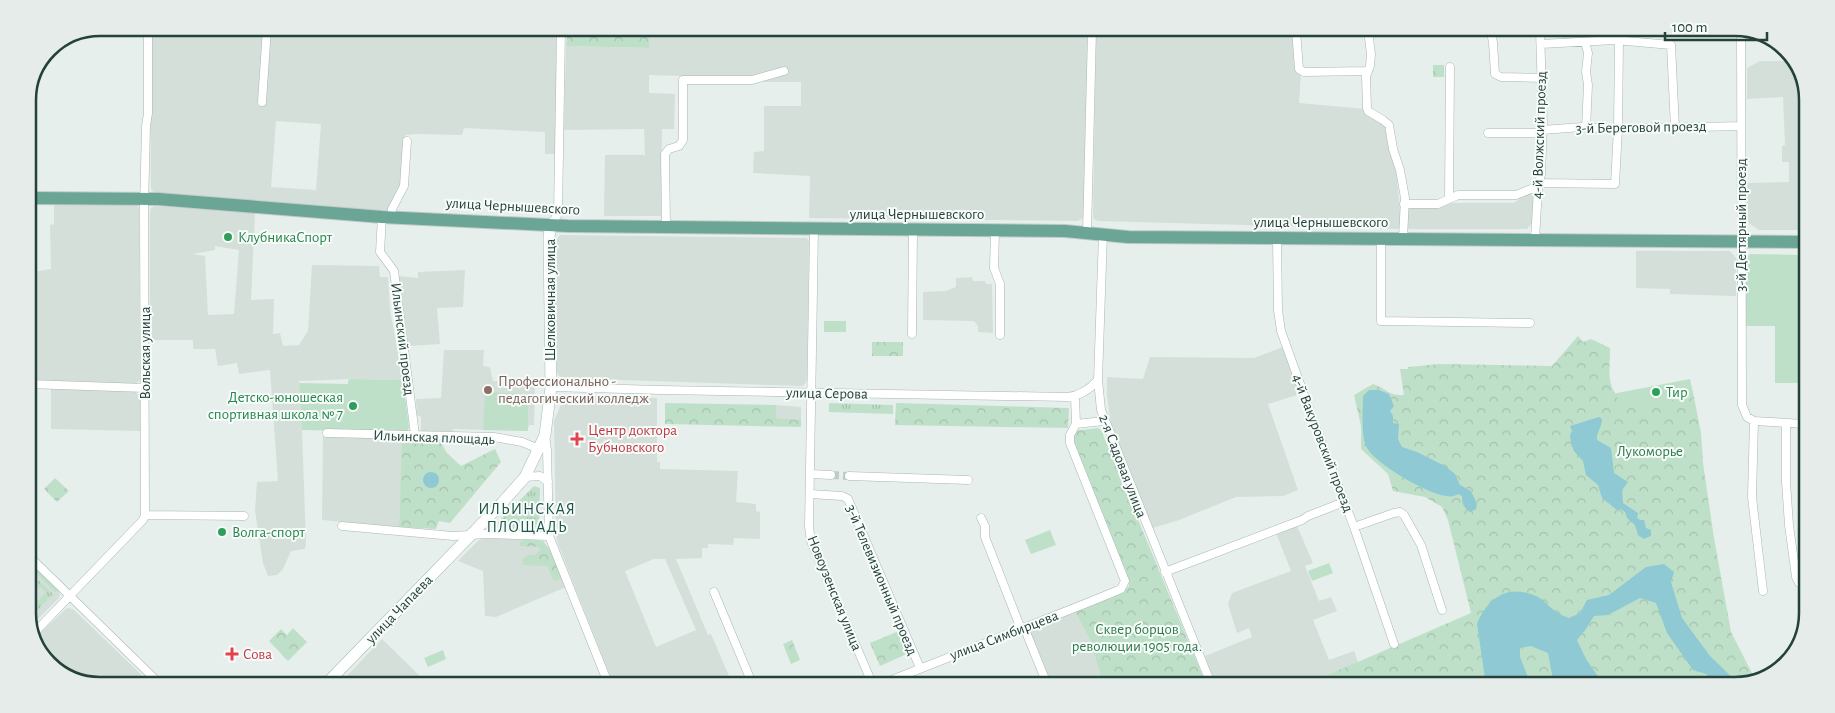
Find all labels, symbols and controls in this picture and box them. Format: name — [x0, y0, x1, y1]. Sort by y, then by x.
scale bar — [1665, 10, 1768, 42]
text: 100 m — [1672, 20, 1707, 35]
street label: 4-й Волжский проезд — [1530, 71, 1549, 199]
street label: 3-й Береговой проезд — [1575, 119, 1707, 136]
street label: 3-й Дегтярный проезд — [1734, 158, 1749, 292]
street label: улица Чернышевского — [445, 195, 580, 218]
street label: улица Чернышевского — [849, 207, 984, 222]
street label: улица Чернышевского — [1253, 215, 1388, 230]
place label: КлубникаСпорт — [238, 230, 333, 245]
marker: КлубникаСпорт — [222, 231, 234, 243]
street label: Шелковичная улица — [543, 239, 558, 361]
street label: Ильинский проезд — [388, 282, 417, 396]
street label: Вольская улица — [138, 306, 153, 400]
street label: 4-й Вакуровский проезд — [1289, 372, 1356, 514]
place label: Профессионально - педагогический колледж — [498, 374, 649, 406]
marker: Профессионально - педагогический колледж — [482, 384, 494, 396]
street label: улица Серова — [785, 385, 868, 402]
place label: Тир — [1666, 385, 1688, 400]
marker: Тир — [1650, 386, 1662, 398]
place label: Детско-юношеская спортивная школа № 7 — [208, 390, 343, 422]
marker: Детско-юношеская спортивная школа № 7 — [347, 400, 359, 412]
street label: 2-я Садовая улица — [1096, 412, 1149, 520]
place label: Центр доктора Бубновского — [588, 423, 677, 455]
street label: Ильинская площадь — [373, 428, 496, 447]
marker: Центр доктора Бубновского — [570, 432, 584, 446]
park label: Лукоморье — [1617, 444, 1683, 459]
district label: ИЛЬИНСКАЯ ПЛОЩАДЬ — [478, 501, 576, 535]
street label: 3-й Телевизионный проезд — [843, 503, 920, 658]
place label: Волга-спорт — [232, 525, 305, 540]
marker: Волга-спорт — [216, 526, 228, 538]
street label: Новоузенская улица — [805, 533, 865, 653]
street label: улица Чапаева — [362, 572, 436, 647]
street label: улица Симбирцева — [947, 608, 1061, 663]
park label: Сквер борцов революции 1905 года. — [1072, 622, 1202, 654]
marker: Сова — [225, 647, 239, 661]
place label: Сова — [243, 647, 272, 662]

